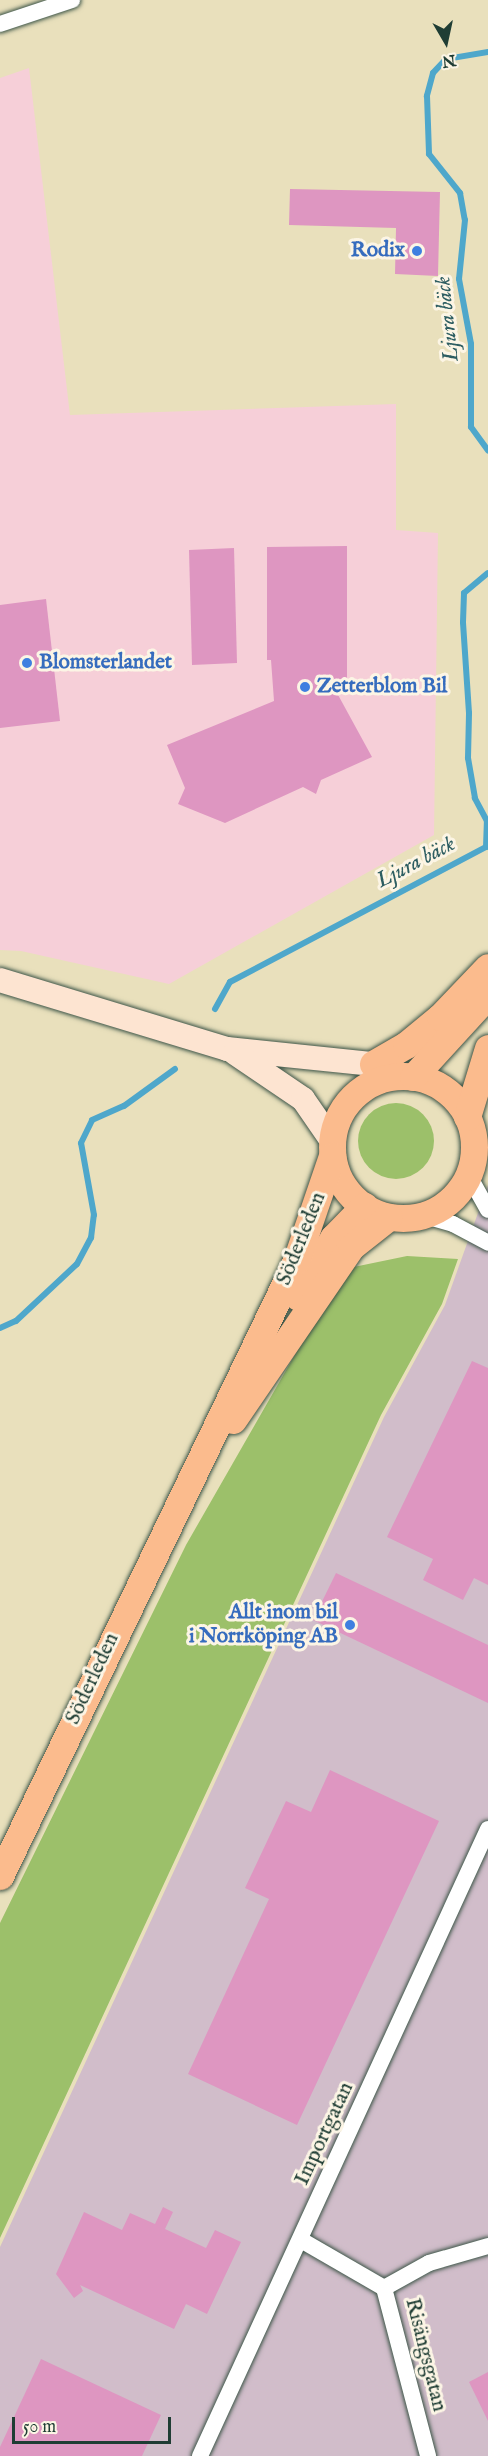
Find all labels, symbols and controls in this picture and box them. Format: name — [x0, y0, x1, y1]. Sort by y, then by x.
north arrow — [416, 12, 476, 72]
text: N — [440, 49, 457, 71]
place label: Rodix — [351, 238, 405, 264]
marker: Rodix — [410, 244, 424, 258]
water label: Ljura bäck — [430, 275, 466, 363]
place label: Blomsterlandet — [39, 650, 172, 676]
marker: Blomsterlandet — [20, 656, 34, 670]
place label: Zetterblom Bil — [317, 674, 447, 700]
marker: Zetterblom Bil — [298, 680, 312, 694]
water label: Ljura bäck — [372, 831, 460, 895]
street label: Söderleden — [272, 1189, 332, 1289]
place label: Allt inom bil i Norrköping AB — [189, 1600, 338, 1650]
marker: Allt inom bil i Norrköping AB — [343, 1618, 357, 1632]
street label: Söderleden — [61, 1629, 125, 1729]
street label: Importgatan — [290, 2078, 360, 2190]
street label: Risängsgatan — [399, 2296, 451, 2414]
scale bar — [15, 2405, 174, 2443]
text: 50 m — [23, 2416, 56, 2439]

